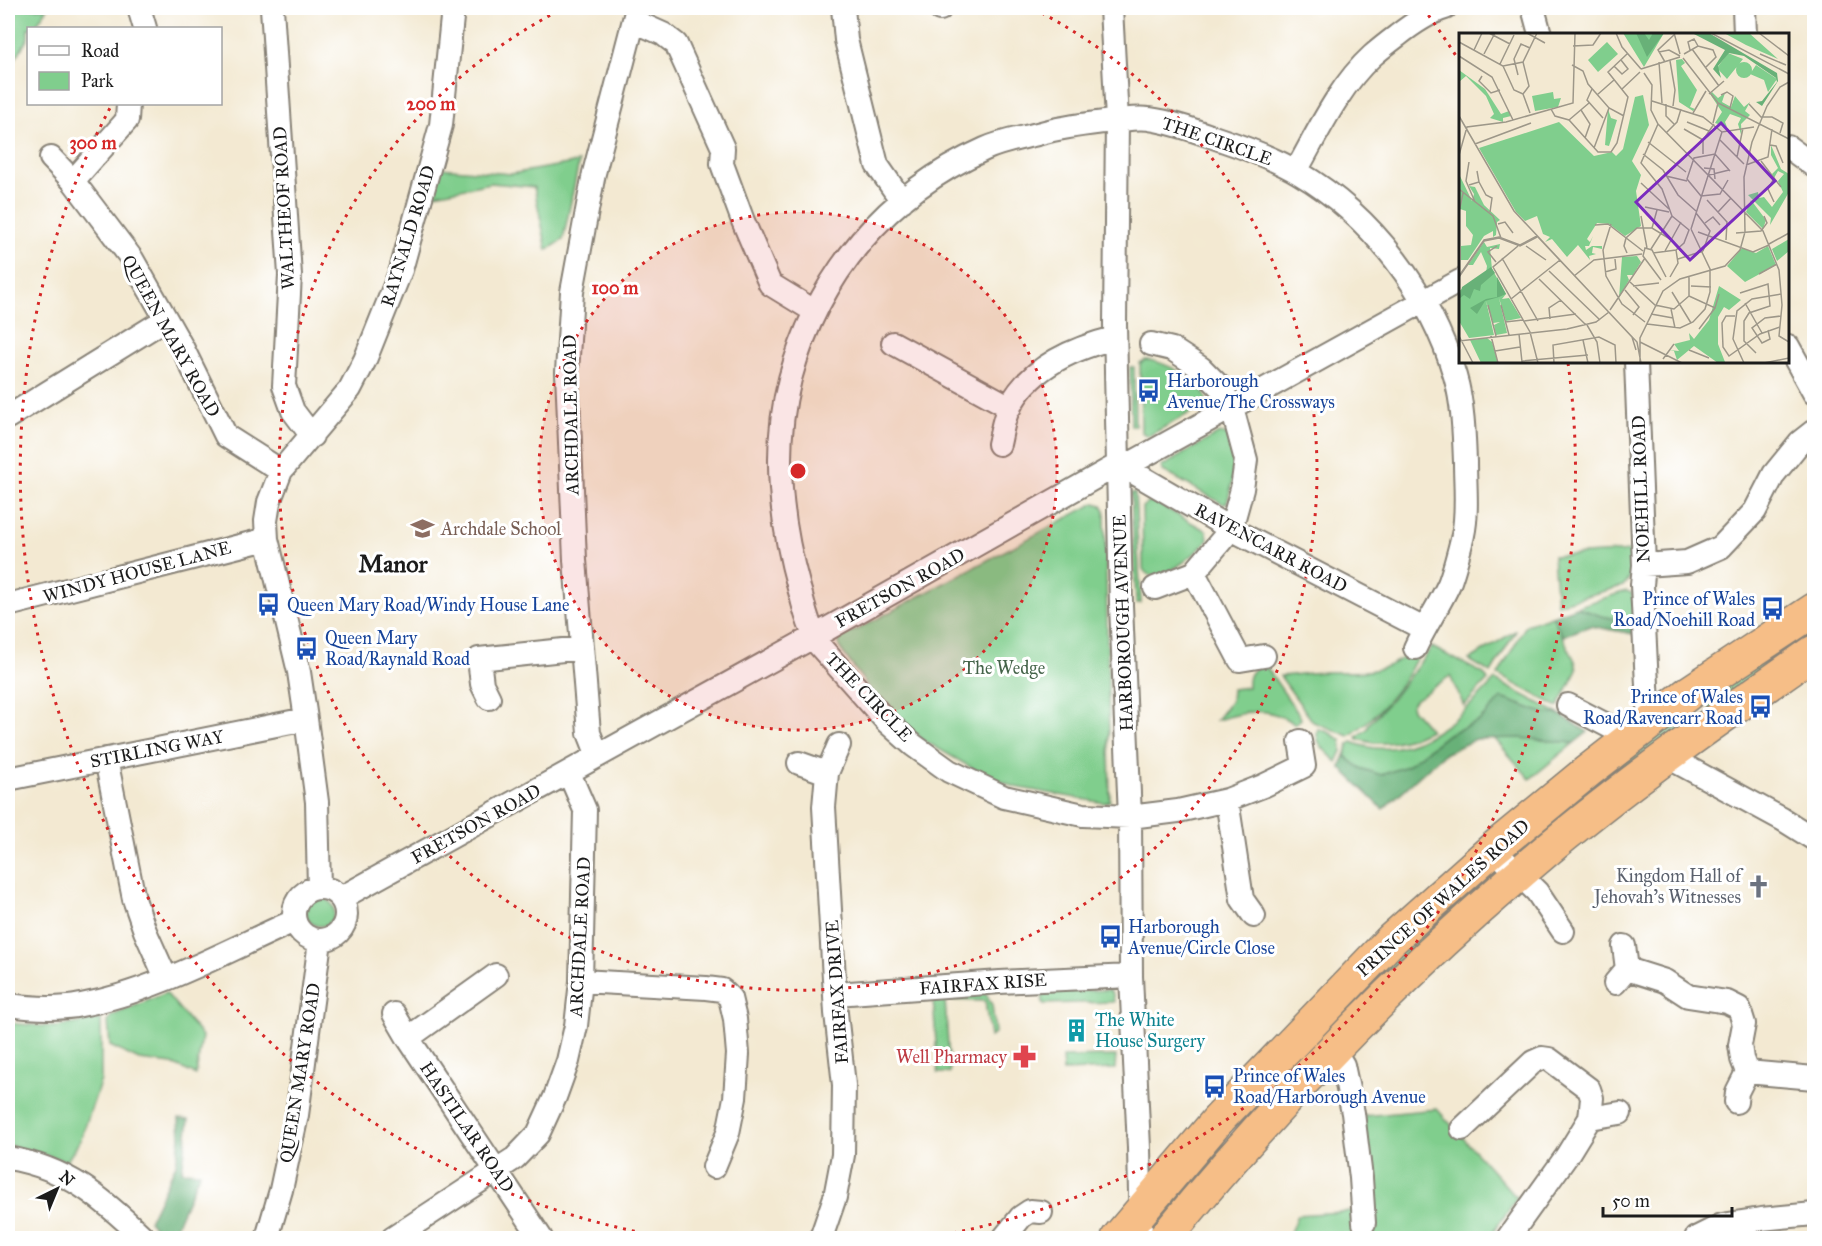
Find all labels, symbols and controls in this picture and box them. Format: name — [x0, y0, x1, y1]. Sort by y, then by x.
legend — [27, 27, 222, 105]
inset map — [1459, 33, 1789, 363]
text: Road — [81, 40, 119, 62]
text: Park — [81, 70, 114, 92]
text: 200 m — [407, 93, 456, 115]
street label: THE CIRCLE — [1159, 112, 1275, 170]
street label: WALTHEOF ROAD — [269, 126, 299, 290]
text: 300 m — [69, 132, 117, 155]
street label: RAYNALD ROAD — [376, 163, 440, 309]
street label: QUEEN MARY ROAD — [117, 251, 225, 421]
text: 100 m — [592, 277, 639, 299]
street label: ARCHDALE ROAD — [559, 335, 583, 496]
place label: Harborough Avenue/The Crossways — [1166, 370, 1335, 413]
bus stop icon: Harborough Avenue/The Crossways — [1136, 378, 1162, 404]
street label: NOEHILL ROAD — [1627, 415, 1655, 563]
centre of rings — [788, 461, 808, 481]
street label: RAVENCARR ROAD — [1191, 498, 1351, 598]
street label: HARBOROUGH AVENUE — [1108, 514, 1138, 732]
school or university icon: Archdale School — [410, 516, 436, 542]
place label: Archdale School — [440, 518, 561, 540]
street label: WINDY HOUSE LANE — [41, 536, 233, 608]
street label: FRETSON ROAD — [831, 543, 969, 633]
district label: Manor — [358, 549, 429, 579]
place label: Prince of Wales Road/Noehill Road — [1613, 588, 1755, 631]
bus stop icon: Queen Mary Road/Windy House Lane — [256, 592, 282, 618]
place label: Queen Mary Road/Windy House Lane — [287, 594, 570, 616]
bus stop icon: Prince of Wales Road/Noehill Road — [1760, 596, 1786, 622]
place label: Queen Mary Road/Raynald Road — [325, 627, 470, 670]
bus stop icon: Queen Mary Road/Raynald Road — [294, 635, 320, 661]
street label: THE CIRCLE — [821, 648, 917, 746]
park label: The Wedge — [963, 657, 1045, 680]
place label: Prince of Wales Road/Ravencarr Road — [1583, 686, 1743, 729]
bus stop icon: Prince of Wales Road/Ravencarr Road — [1748, 694, 1774, 720]
street label: STIRLING WAY — [88, 725, 226, 773]
street label: FRETSON ROAD — [407, 779, 545, 869]
street label: PRINCE OF WALES ROAD — [1352, 815, 1534, 981]
street label: ARCHDALE ROAD — [565, 856, 595, 1019]
place label: Kingdom Hall of Jehovah's Witnesses — [1592, 865, 1744, 909]
church icon: Kingdom Hall of Jehovah's Witnesses — [1746, 873, 1772, 899]
place label: Harborough Avenue/Circle Close — [1127, 916, 1275, 959]
street label: FAIRFAX DRIVE — [821, 919, 853, 1065]
bus stop icon: Harborough Avenue/Circle Close — [1097, 924, 1123, 950]
street label: FAIRFAX RISE — [918, 969, 1048, 999]
street label: QUEEN MARY ROAD — [275, 981, 325, 1165]
place label: The White House Surgery — [1095, 1009, 1205, 1053]
building icon: The White House Surgery — [1064, 1017, 1090, 1043]
pharmacy icon: Well Pharmacy — [1012, 1044, 1038, 1070]
place label: Well Pharmacy — [896, 1046, 1008, 1068]
street label: HASTILAR ROAD — [415, 1058, 519, 1196]
place label: Prince of Wales Road/Harborough Avenue — [1233, 1065, 1426, 1109]
bus stop icon: Prince of Wales Road/Harborough Avenue — [1202, 1073, 1228, 1099]
north arrow — [27, 1159, 87, 1219]
text: N — [55, 1167, 79, 1190]
scale bar — [1603, 1180, 1732, 1218]
text: 50 m — [1612, 1190, 1650, 1212]

